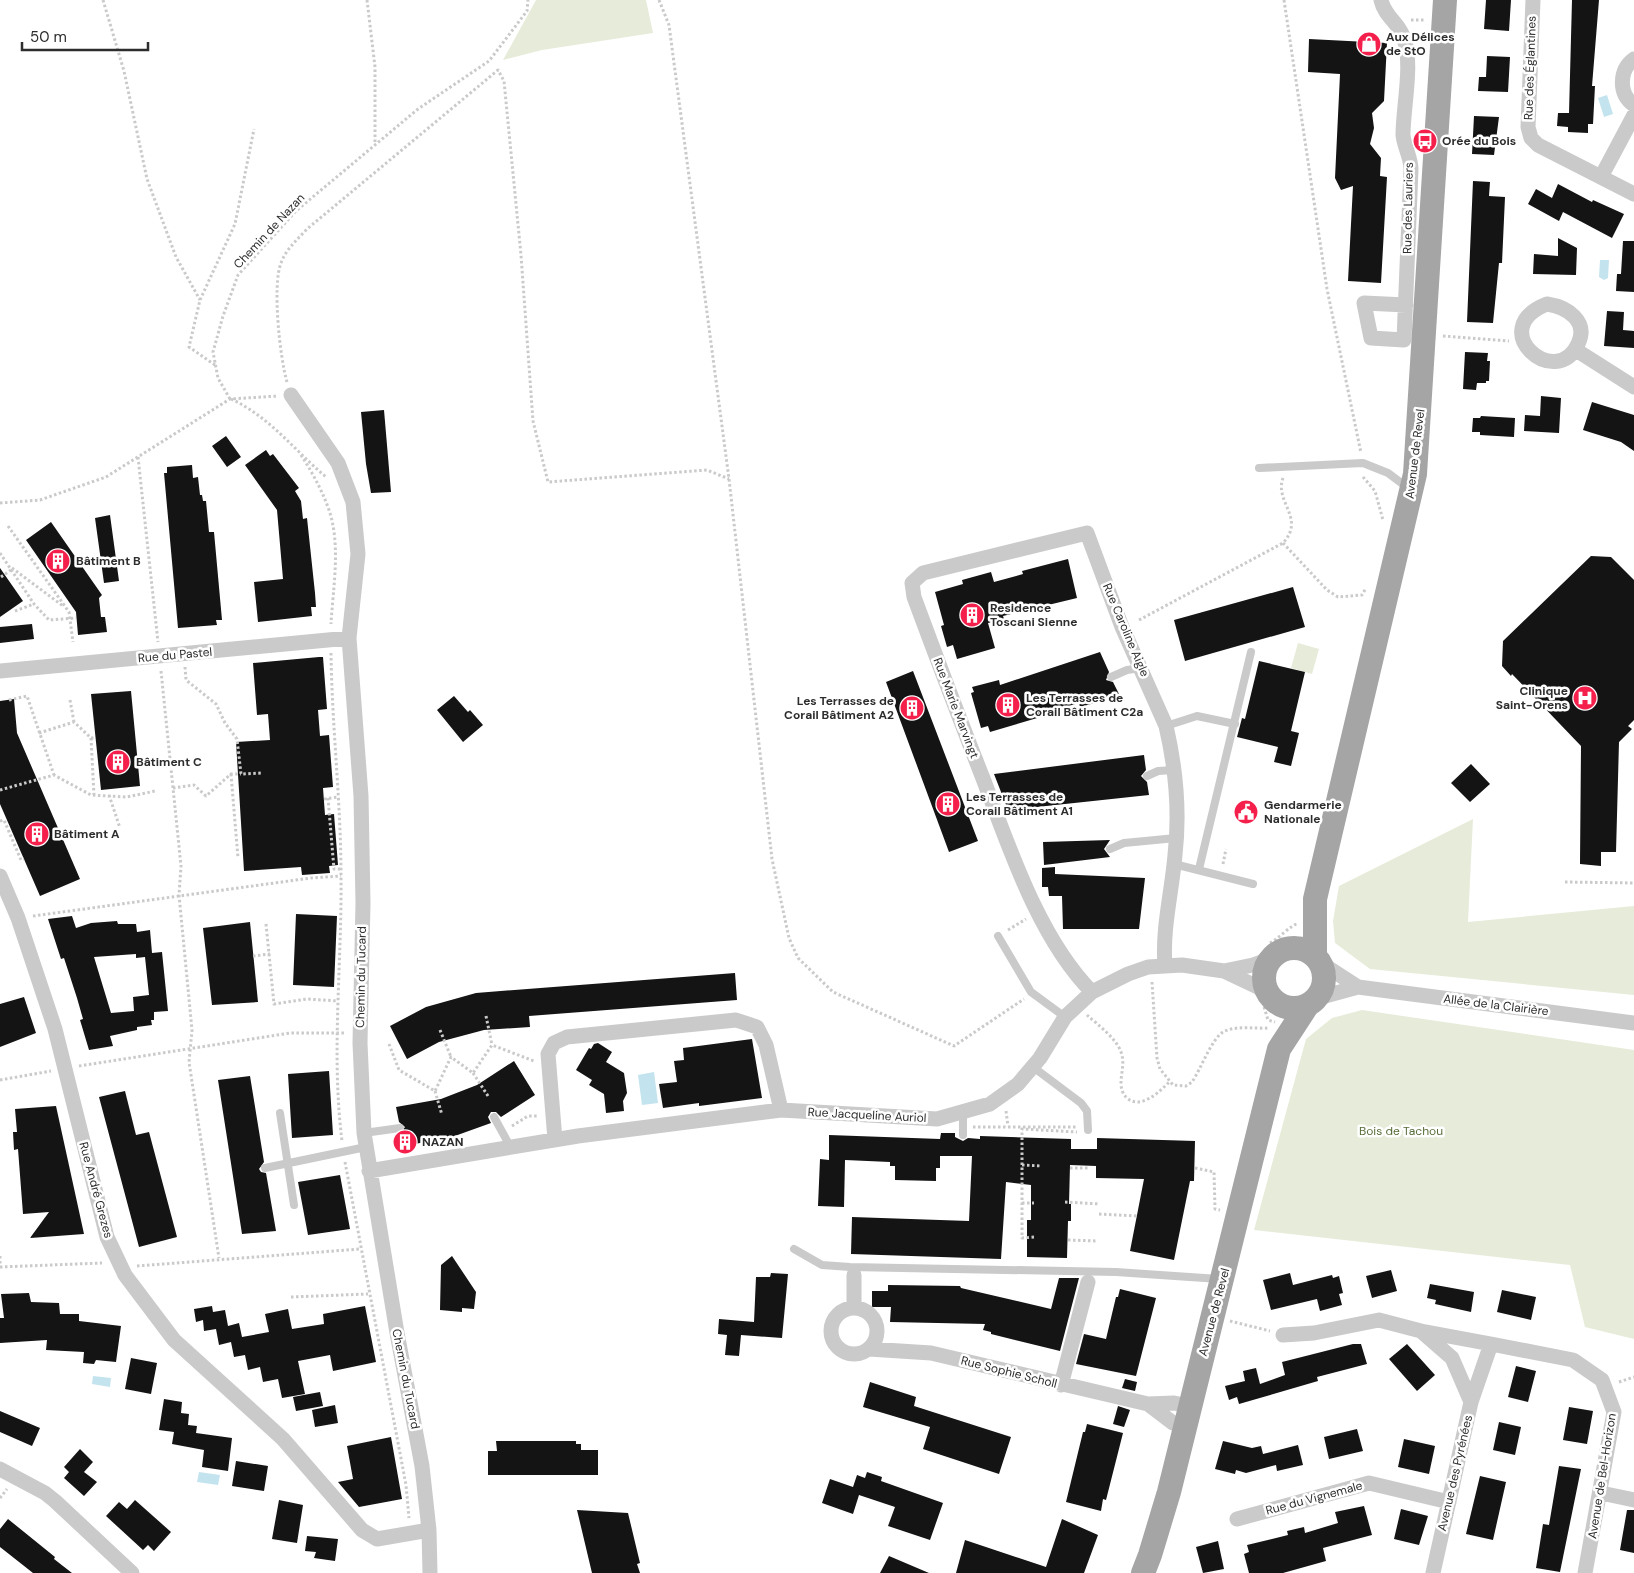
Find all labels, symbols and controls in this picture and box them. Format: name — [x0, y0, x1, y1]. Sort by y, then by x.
street label: Rue des Églantines — [1520, 16, 1540, 120]
scale bar — [22, 20, 149, 52]
text: 50 m — [30, 27, 67, 47]
place label: Aux Délices de StO — [1386, 29, 1455, 59]
shop icon: Aux Délices de StO — [1356, 31, 1382, 57]
bus stop icon: Orée du Bois — [1412, 128, 1438, 154]
place label: Orée du Bois — [1442, 133, 1516, 149]
street label: Rue des Lauriers — [1399, 162, 1417, 254]
street label: Chemin de Nazan — [230, 190, 308, 272]
street label: Avenue de Revel — [1402, 408, 1428, 500]
building icon: Bâtiment B — [45, 548, 71, 574]
place label: Bâtiment B — [76, 553, 141, 569]
street label: Rue Caroline Aigle — [1099, 581, 1153, 679]
place label: Residence Toscani Sienne — [990, 600, 1077, 630]
building icon: Residence Toscani Sienne — [959, 602, 985, 628]
street label: Rue du Pastel — [137, 644, 213, 666]
street label: Rue Marie Marvingt — [929, 655, 983, 761]
place label: Clinique Saint-Orens — [1496, 683, 1568, 713]
hospital icon: Clinique Saint-Orens — [1572, 685, 1598, 711]
place label: Les Terrasses de Corail Bâtiment C2a — [1026, 690, 1143, 720]
building icon: Les Terrasses de Corail Bâtiment C2a — [995, 692, 1021, 718]
place label: Les Terrasses de Corail Bâtiment A2 — [784, 693, 894, 723]
building icon: Les Terrasses de Corail Bâtiment A2 — [899, 695, 925, 721]
building icon: Bâtiment C — [105, 749, 131, 775]
place label: Bâtiment C — [136, 754, 202, 770]
place label: Les Terrasses de Corail Bâtiment A1 — [966, 789, 1073, 819]
building icon: Les Terrasses de Corail Bâtiment A1 — [935, 791, 961, 817]
place label: Gendarmerie Nationale — [1264, 797, 1342, 827]
public building icon: Gendarmerie Nationale — [1233, 799, 1259, 825]
building icon: Bâtiment A — [24, 821, 50, 847]
place label: Bâtiment A — [54, 826, 120, 842]
street label: Chemin du Tucard — [352, 926, 370, 1028]
street label: Allée de la Clairière — [1442, 991, 1550, 1019]
street label: Rue Jacqueline Auriol — [807, 1104, 927, 1126]
park label: Bois de Tachou — [1359, 1123, 1443, 1139]
building icon: NAZAN — [392, 1129, 418, 1155]
place label: NAZAN — [422, 1134, 463, 1150]
street label: Rue André Grezes — [75, 1140, 117, 1240]
street label: Avenue de Revel — [1195, 1266, 1233, 1358]
street label: Chemin du Tucard — [388, 1328, 424, 1430]
street label: Rue Sophie Scholl — [959, 1352, 1059, 1392]
street label: Avenue de Bel-Horizon — [1584, 1412, 1620, 1540]
street label: Avenue des Pyrénées — [1434, 1413, 1476, 1533]
street label: Rue du Vignemale — [1264, 1477, 1364, 1519]

